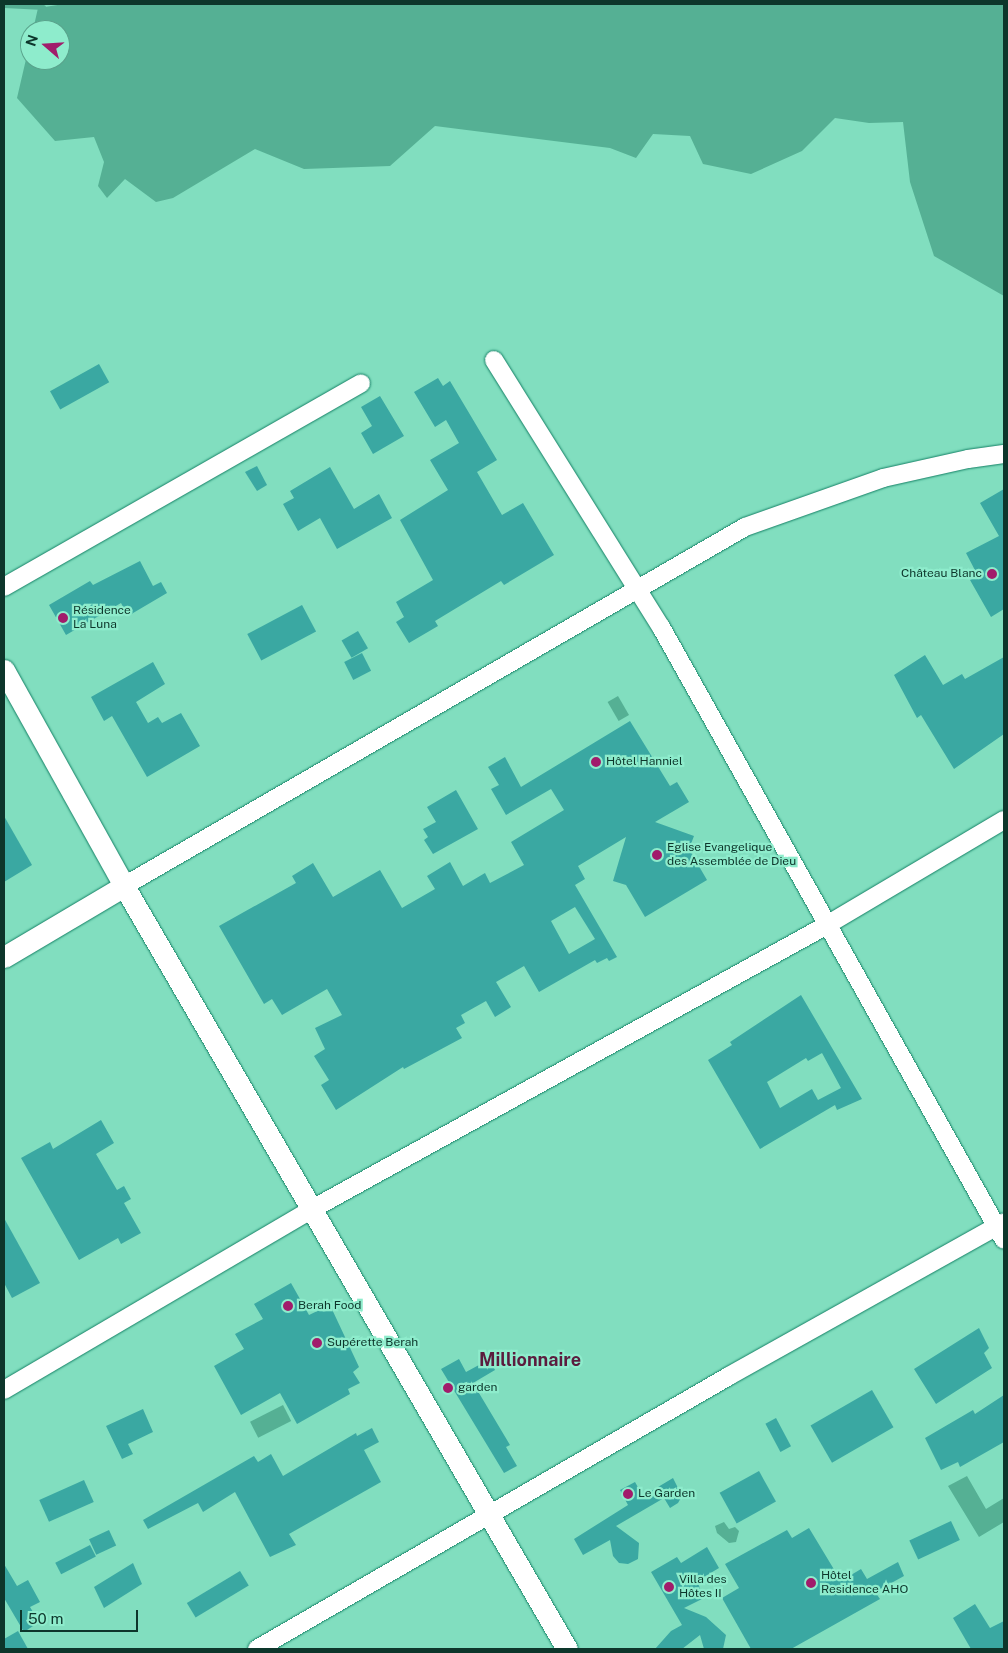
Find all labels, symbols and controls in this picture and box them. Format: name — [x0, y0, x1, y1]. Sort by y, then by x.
north arrow — [20, 20, 70, 70]
text: N — [22, 33, 41, 48]
place label: Château Blanc — [901, 567, 982, 581]
marker: Château Blanc — [986, 568, 998, 580]
place label: Résidence La Luna — [73, 604, 131, 632]
marker: Résidence La Luna — [57, 612, 69, 624]
place label: Hôtel Hanniel — [606, 755, 683, 769]
marker: Hôtel Hanniel — [590, 756, 602, 768]
place label: Eglise Evangelique des Assemblée de Dieu — [667, 841, 796, 869]
marker: Eglise Evangelique des Assemblée de Dieu — [651, 849, 663, 861]
place label: Berah Food — [298, 1299, 362, 1313]
marker: Berah Food — [282, 1300, 294, 1312]
place label: Supérette Berah — [327, 1336, 418, 1350]
marker: Supérette Berah — [311, 1337, 323, 1349]
district label: Millionnaire — [479, 1349, 581, 1371]
place label: garden — [458, 1381, 497, 1395]
marker: garden — [442, 1382, 454, 1394]
place label: Le Garden — [638, 1487, 695, 1501]
marker: Le Garden — [622, 1488, 634, 1500]
place label: Hôtel Residence AHO — [821, 1569, 908, 1597]
place label: Villa des Hôtes II — [679, 1573, 727, 1601]
marker: Hôtel Residence AHO — [805, 1577, 817, 1589]
marker: Villa des Hôtes II — [663, 1581, 675, 1593]
scale bar — [22, 1600, 140, 1632]
text: 50 m — [28, 1610, 63, 1627]

